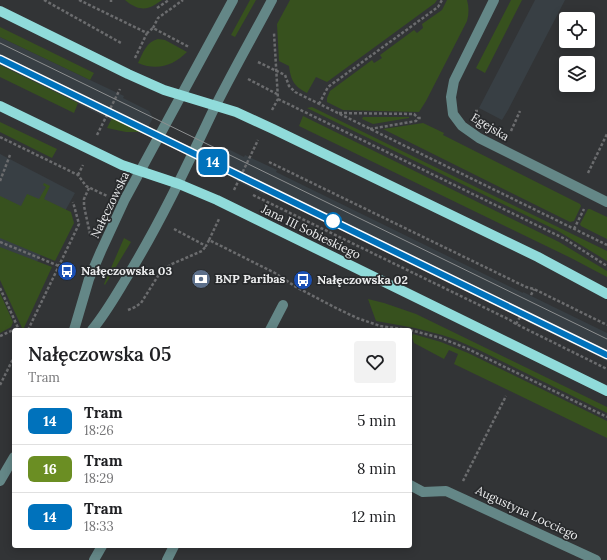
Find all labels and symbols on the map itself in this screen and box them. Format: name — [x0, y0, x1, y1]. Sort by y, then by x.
street label: Egejska — [468, 109, 512, 144]
line badge: 14 — [195, 149, 231, 175]
street label: Nałęczowska — [87, 169, 132, 241]
street label: Jana III Sobieskiego — [258, 201, 363, 262]
unlabelled marker — [324, 212, 342, 230]
bus stop icon: Nałęczowska 03 — [56, 260, 78, 282]
place label: Nałęczowska 03 — [81, 263, 173, 278]
bank icon: BNP Paribas — [190, 268, 212, 290]
bus stop icon: Nałęczowska 02 — [292, 269, 314, 291]
place label: BNP Paribas — [215, 271, 286, 286]
place label: Nałęczowska 02 — [317, 272, 408, 287]
street label: Augustyna Locciego — [472, 482, 581, 543]

